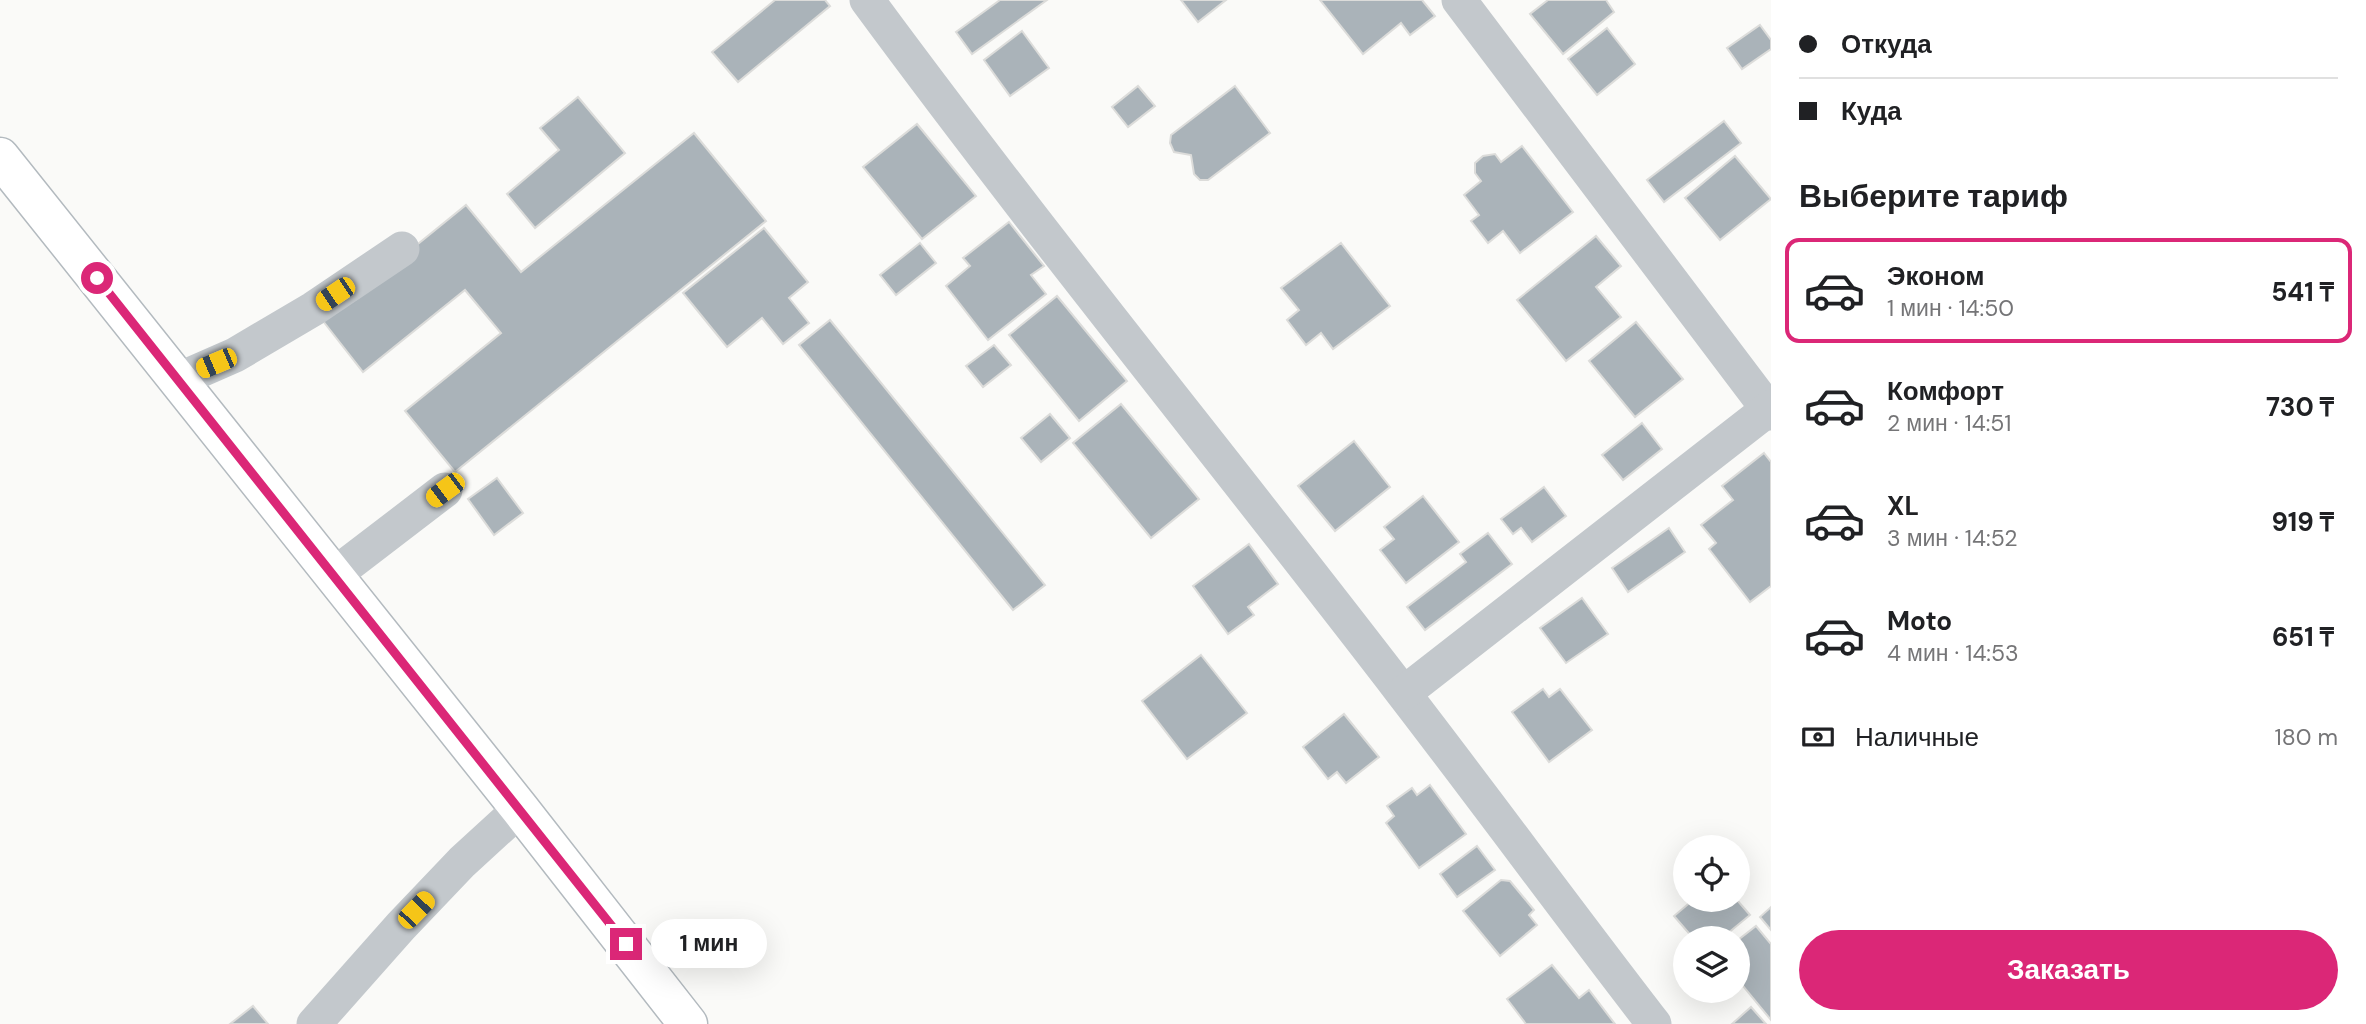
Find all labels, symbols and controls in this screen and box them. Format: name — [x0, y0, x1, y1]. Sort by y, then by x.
text: Откуда — [1841, 27, 1932, 61]
text: Куда — [1841, 94, 1902, 128]
text: Выберите тариф — [1799, 175, 2068, 217]
icon: car — [1803, 259, 1866, 322]
text: Эконом — [1887, 259, 1985, 293]
route start — [81, 262, 113, 294]
car — [312, 274, 359, 314]
text: 541 ₸ — [2271, 275, 2334, 309]
text: 1 мин · 14:50 — [1887, 293, 2014, 323]
car — [193, 345, 240, 381]
icon: car — [1803, 374, 1866, 437]
text: Комфорт — [1887, 374, 2004, 408]
text: 730 ₸ — [2266, 390, 2334, 424]
text: 2 мин · 14:51 — [1887, 408, 2012, 438]
car — [422, 469, 469, 511]
icon: car — [1803, 489, 1866, 552]
text: XL — [1887, 489, 1919, 523]
text: 919 ₸ — [2271, 505, 2334, 539]
text: 3 мин · 14:52 — [1887, 523, 2018, 553]
icon: car — [1803, 604, 1866, 667]
text: Moto — [1887, 604, 1952, 638]
text: 651 ₸ — [2272, 620, 2334, 654]
text: 4 мин · 14:53 — [1887, 638, 2019, 668]
icon: cash — [1799, 718, 1837, 756]
text: Наличные — [1855, 720, 1979, 754]
text: 180 m — [2274, 722, 2338, 752]
map controls — [1673, 835, 1750, 1003]
button: locate — [1673, 835, 1750, 912]
car — [394, 888, 439, 932]
callout: 1 мин — [650, 920, 766, 968]
button: layers — [1673, 926, 1750, 1003]
route end — [610, 928, 642, 960]
text: 1 мин — [680, 928, 738, 958]
button: Заказать — [1799, 930, 2338, 1010]

